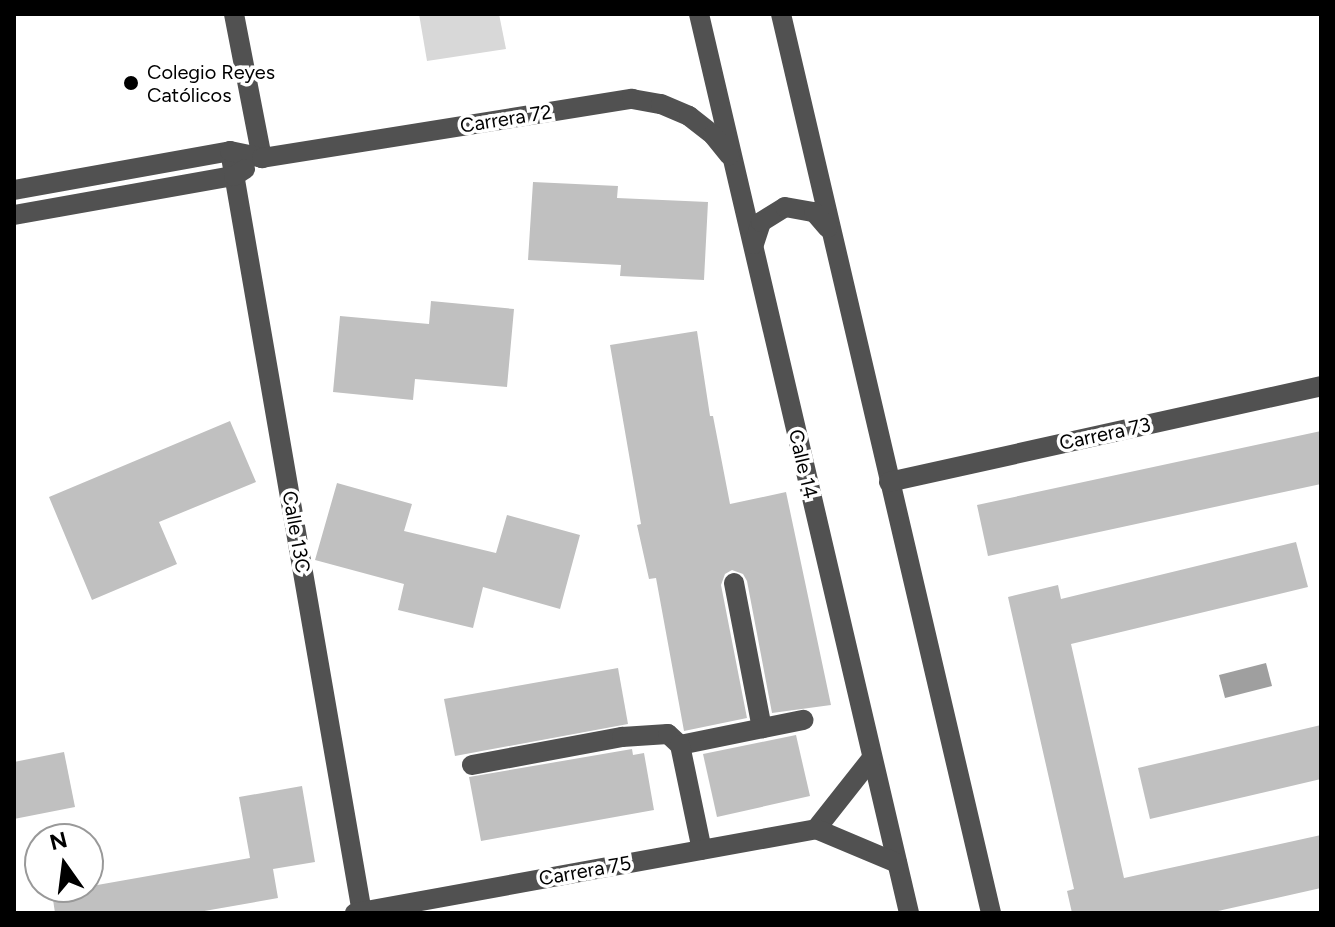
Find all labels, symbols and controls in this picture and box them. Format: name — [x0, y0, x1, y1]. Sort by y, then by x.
place label: Colegio Reyes Católicos — [147, 60, 275, 107]
marker: Colegio Reyes Católicos — [122, 74, 140, 92]
street label: Carrera 72 — [458, 100, 554, 138]
street label: Carrera 73 — [1057, 413, 1153, 455]
street label: Calle 14 — [783, 427, 823, 501]
street label: Calle 13C — [277, 489, 315, 575]
north arrow — [24, 823, 104, 903]
text: N — [47, 826, 70, 856]
street label: Carrera 75 — [537, 851, 633, 891]

